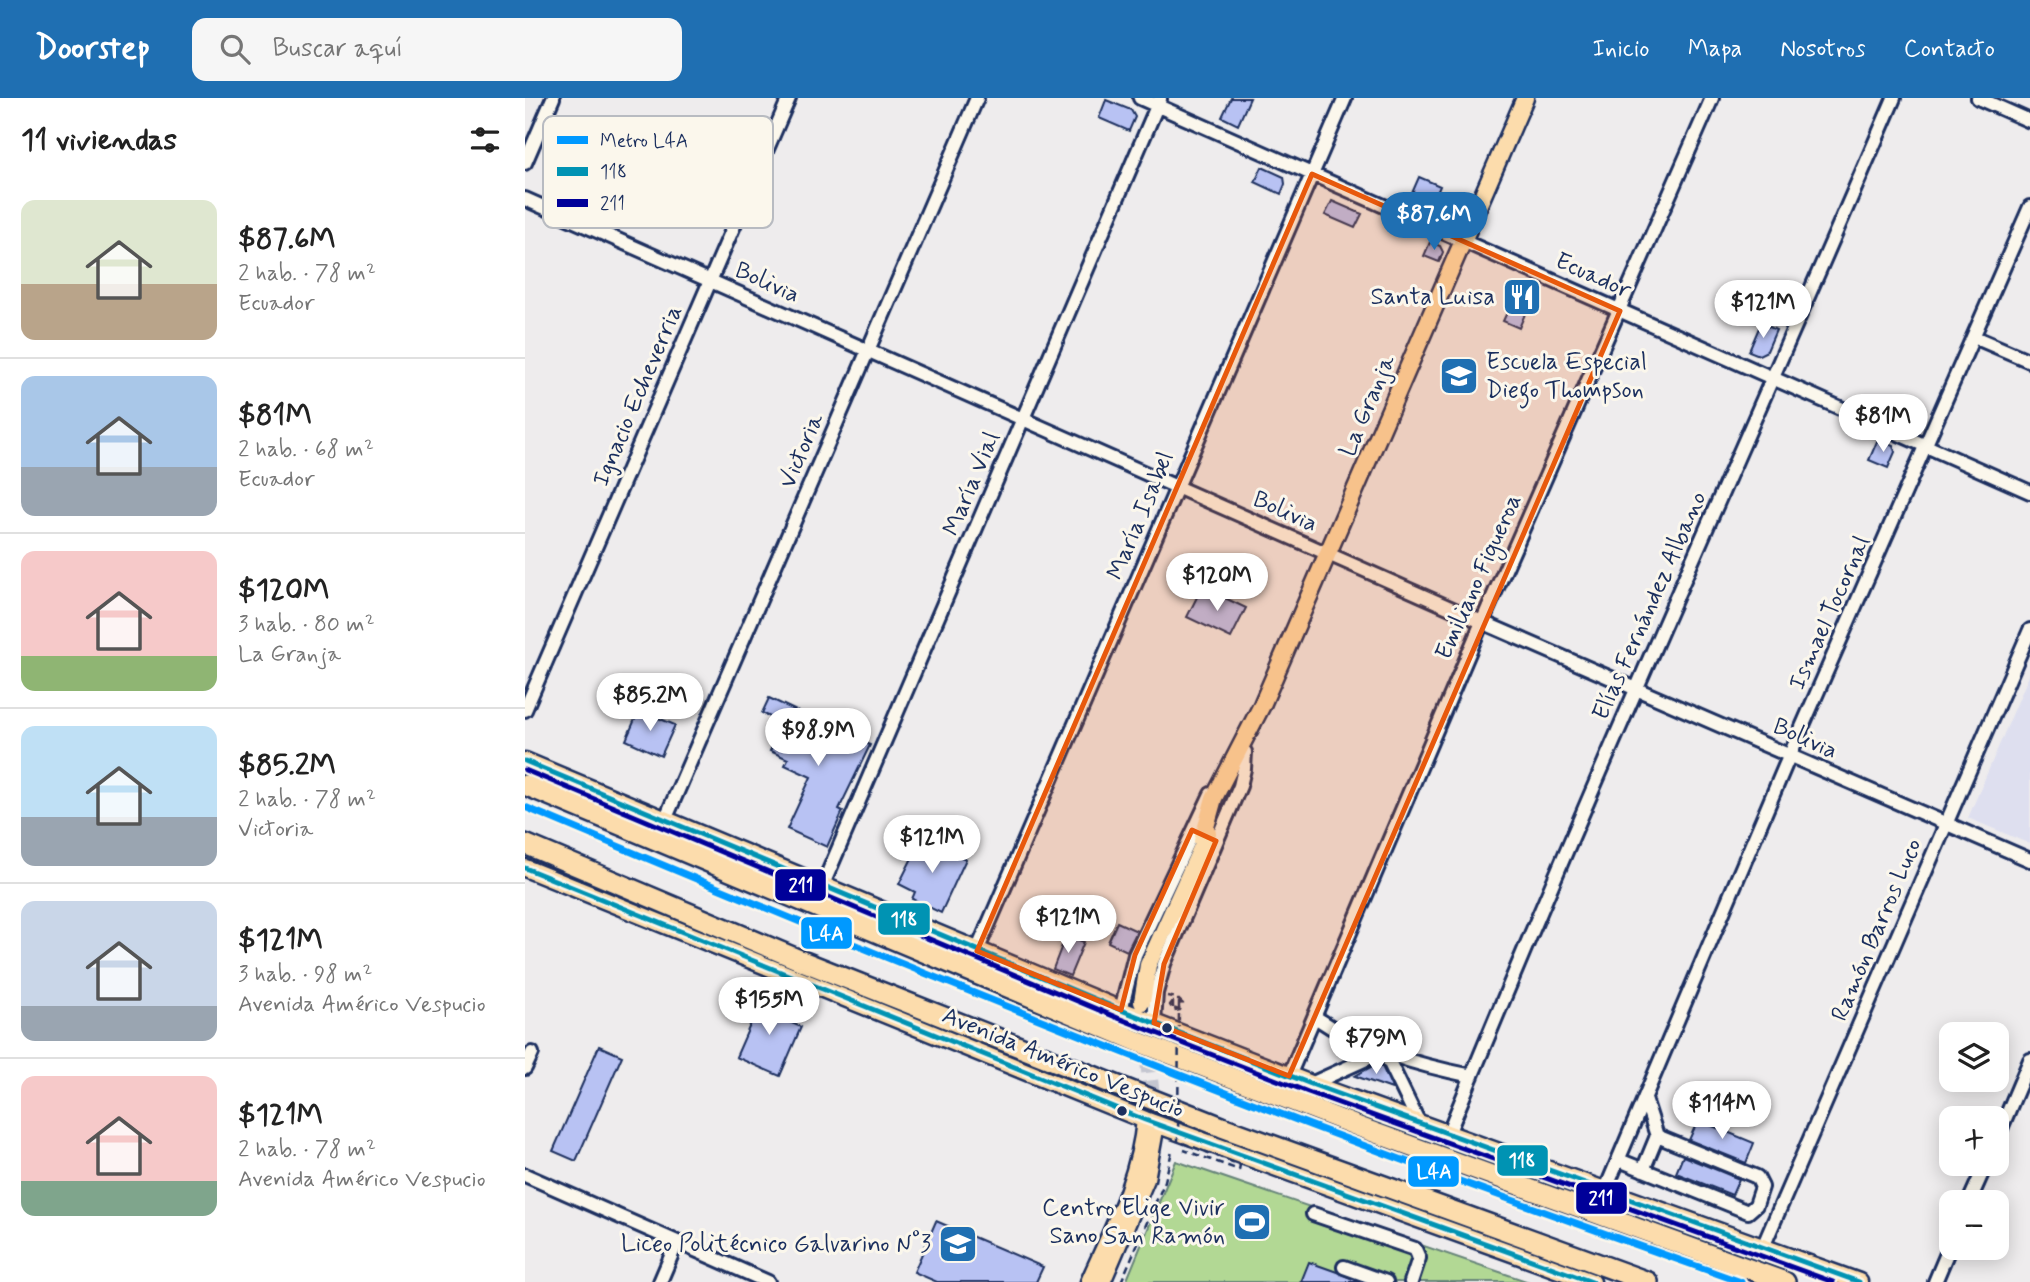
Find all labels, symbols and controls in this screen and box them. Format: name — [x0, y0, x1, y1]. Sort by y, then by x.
search box — [192, 18, 682, 81]
text: Doorstep — [35, 27, 150, 71]
icon: search — [216, 30, 254, 68]
text: Buscar aquí — [272, 32, 403, 66]
text: Inicio — [1592, 34, 1650, 65]
text: Mapa — [1688, 34, 1742, 65]
text: Nosotros — [1780, 34, 1866, 65]
text: Contacto — [1904, 34, 1995, 65]
legend — [543, 116, 773, 228]
text: 11 viviendas — [21, 121, 177, 160]
icon: filters — [466, 121, 504, 159]
text: Metro L4A — [600, 129, 688, 154]
text: 118 — [600, 160, 627, 185]
text: 211 — [600, 192, 625, 217]
pin: $87.6M — [1377, 192, 1491, 252]
text: $87.6M — [1397, 200, 1471, 230]
text: $87.6M — [238, 220, 336, 259]
icon: home — [77, 228, 161, 312]
street label: Ecuador — [1550, 246, 1637, 307]
street label: Bolivia — [730, 255, 804, 311]
text: 2 hab. · 78 m² — [238, 259, 376, 289]
restaurant icon: Santa Luisa — [1501, 276, 1543, 318]
pin: $121M — [1714, 280, 1812, 340]
place label: Santa Luisa — [1370, 282, 1495, 313]
text: $121M — [1730, 288, 1796, 318]
text: Ecuador — [238, 289, 315, 319]
street label: Ignacio Echeverria — [586, 301, 690, 491]
place label: Escuela Especial Diego Thompson — [1486, 347, 1647, 409]
street label: La Granja — [1333, 350, 1404, 462]
school or university icon: Escuela Especial Diego Thompson — [1438, 355, 1480, 397]
pin: $81M — [1842, 394, 1924, 454]
text: $81M — [238, 396, 312, 435]
text: $81M — [1855, 402, 1911, 432]
icon: home — [77, 404, 161, 488]
street label: Victoria — [772, 408, 832, 493]
street label: María Vial — [936, 427, 1008, 541]
text: 2 hab. · 68 m² — [238, 435, 374, 465]
street label: María Isabel — [1100, 447, 1182, 585]
text: Ecuador — [238, 465, 315, 495]
street label: Bolivia — [1248, 484, 1322, 540]
street label: Elías Fernández Albano — [1586, 487, 1714, 725]
street label: Emiliano Figueroa — [1429, 489, 1531, 665]
street label: Ismael Tocornal — [1782, 531, 1878, 695]
pin: $120M — [1168, 554, 1266, 613]
text: $120M — [1182, 561, 1252, 591]
text: $120M — [238, 571, 329, 610]
icon: home — [77, 579, 161, 663]
text: 3 hab. · 80 m² — [238, 610, 375, 640]
text: La Granja — [238, 640, 341, 670]
pin: $85.2M — [593, 674, 707, 733]
text: $85.2M — [612, 681, 688, 711]
pin: $98.9M — [761, 708, 875, 768]
street label: Bolivia — [1768, 711, 1842, 767]
text: $98.9M — [781, 716, 855, 746]
text: $85.2M — [238, 746, 336, 785]
icon: home — [77, 754, 161, 838]
text: 2 hab. · 78 m² — [238, 785, 376, 815]
text: Victoria — [238, 815, 313, 845]
pin: $121M — [883, 816, 981, 875]
text: $121M — [899, 823, 965, 853]
street label: Ramón Barros Luco — [1825, 834, 1929, 1026]
line badge: 211 — [774, 868, 827, 902]
text: 211 — [789, 874, 813, 899]
pin: $121M — [1019, 896, 1117, 955]
line badge: 118 — [877, 902, 931, 936]
text: $121M — [1035, 903, 1101, 933]
text: 118 — [891, 908, 917, 933]
line badge: L4A — [800, 916, 853, 950]
text: $121M — [238, 921, 323, 960]
text: L4A — [808, 922, 844, 947]
icon: home — [77, 929, 161, 1013]
text: 3 hab. · 98 m² — [238, 960, 373, 990]
pin: $155M — [720, 978, 818, 1037]
text: $155M — [734, 985, 804, 1015]
text: Avenida Américo Vespucio — [238, 990, 486, 1020]
street label: Avenida Américo Vespucio — [937, 1000, 1189, 1126]
pin: $79M — [1335, 1016, 1417, 1076]
unlabelled marker — [1160, 1021, 1174, 1035]
map controls — [1939, 1022, 2009, 1260]
button: layers — [1939, 1022, 2009, 1092]
text: $79M — [1345, 1024, 1407, 1054]
pin: $114M — [1673, 1082, 1771, 1141]
text: $114M — [1688, 1089, 1756, 1119]
text: $121M — [238, 1096, 323, 1135]
icon: home — [77, 1104, 161, 1188]
unlabelled marker — [1115, 1104, 1129, 1118]
button: + — [1939, 1106, 2009, 1176]
text: 2 hab. · 78 m² — [238, 1135, 376, 1165]
line badge: 118 — [1496, 1144, 1549, 1177]
text: 118 — [1509, 1149, 1535, 1174]
line badge: L4A — [1407, 1155, 1460, 1188]
text: L4A — [1416, 1160, 1452, 1185]
text: Avenida Américo Vespucio — [238, 1165, 486, 1195]
line badge: 211 — [1575, 1181, 1628, 1215]
text: 211 — [1589, 1187, 1613, 1212]
button: − — [1939, 1190, 2009, 1260]
place label: Centro Elige Vivir Sano San Ramón — [1042, 1193, 1225, 1252]
sports icon: Centro Elige Vivir Sano San Ramón — [1231, 1201, 1273, 1243]
school or university icon: Liceo Politécnico Galvarino N°3 — [937, 1223, 979, 1265]
place label: Liceo Politécnico Galvarino N°3 — [621, 1229, 931, 1260]

